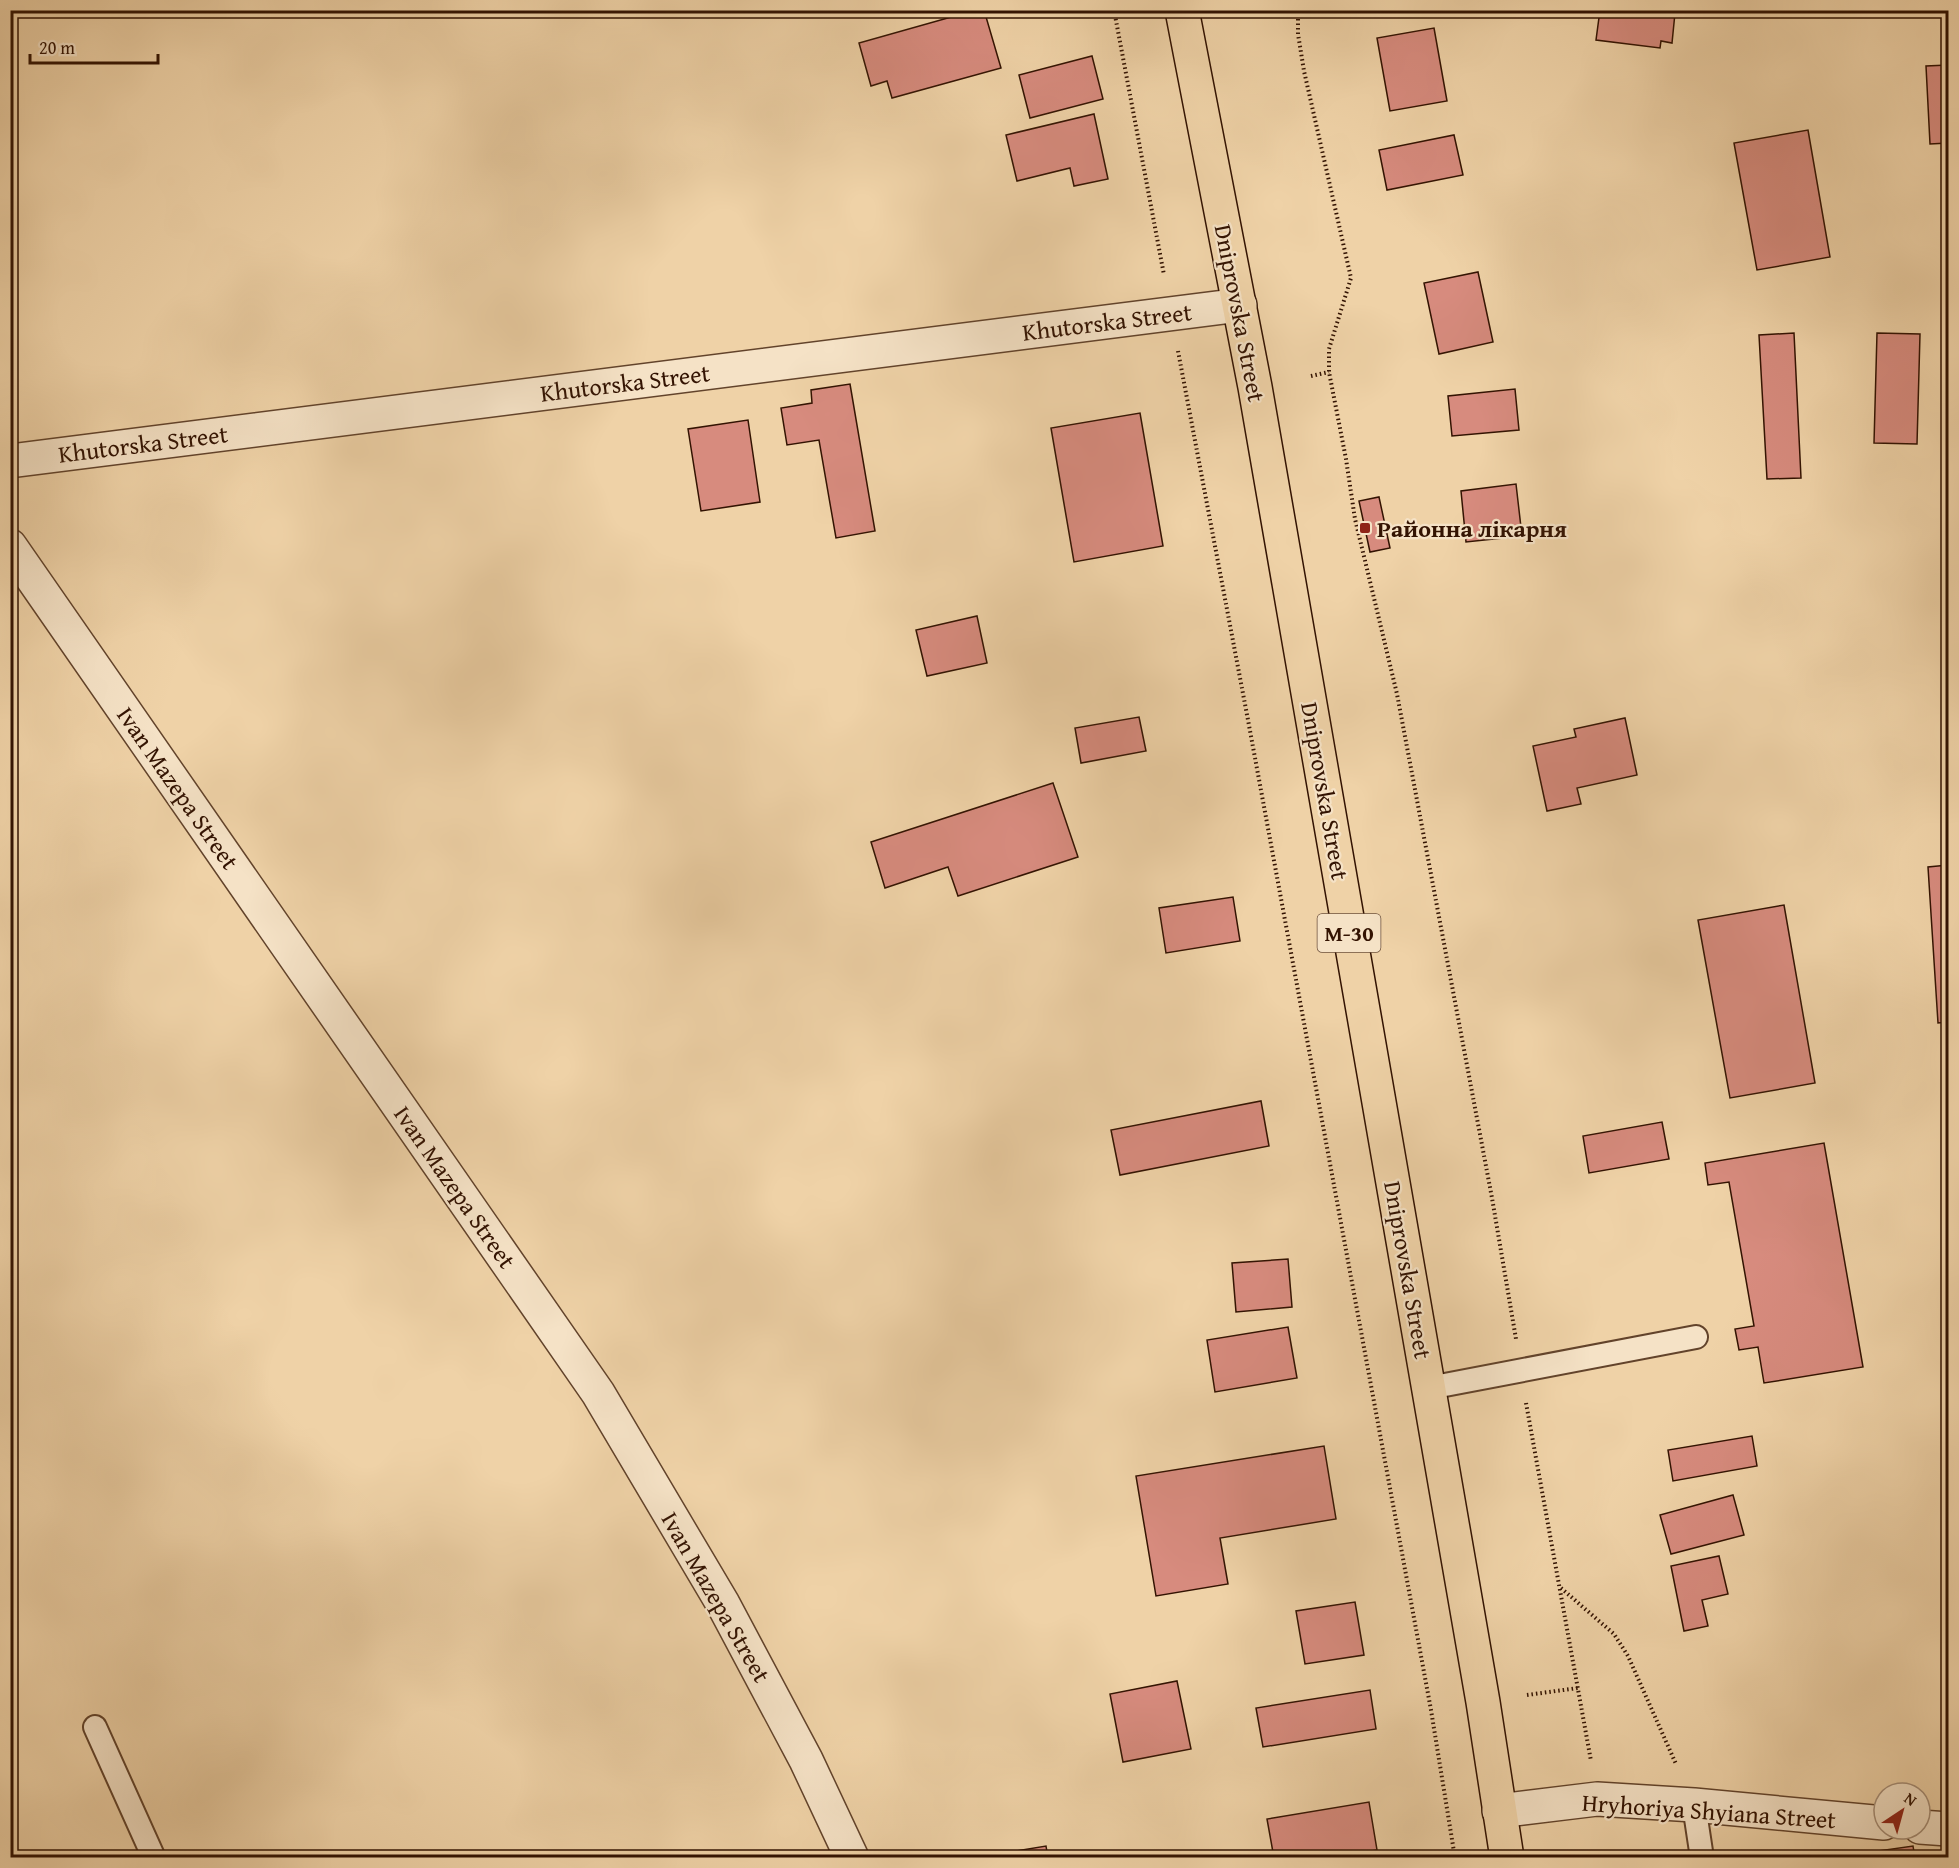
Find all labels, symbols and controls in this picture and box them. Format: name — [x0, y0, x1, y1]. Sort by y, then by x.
scale bar — [30, 27, 158, 65]
text: 20 m — [39, 34, 75, 61]
street label: Dniprovska Street — [1206, 221, 1274, 405]
street label: Khutorska Street — [1020, 294, 1194, 350]
street label: Khutorska Street — [538, 355, 712, 411]
street label: Khutorska Street — [56, 416, 230, 472]
place label: Районна лікарня — [1377, 511, 1567, 546]
marker: Районна лікарня — [1358, 521, 1372, 535]
street label: Ivan Mazepa Street — [109, 699, 248, 877]
street label: Dniprovska Street — [1292, 699, 1358, 883]
road number: М-30 — [1318, 914, 1380, 952]
street label: Ivan Mazepa Street — [386, 1098, 525, 1276]
street label: Dniprovska Street — [1375, 1178, 1441, 1362]
street label: Ivan Mazepa Street — [653, 1505, 779, 1689]
north arrow — [1872, 1781, 1932, 1841]
street label: Hryhoriya Shyiana Street — [1581, 1785, 1838, 1837]
text: N — [1899, 1786, 1922, 1812]

